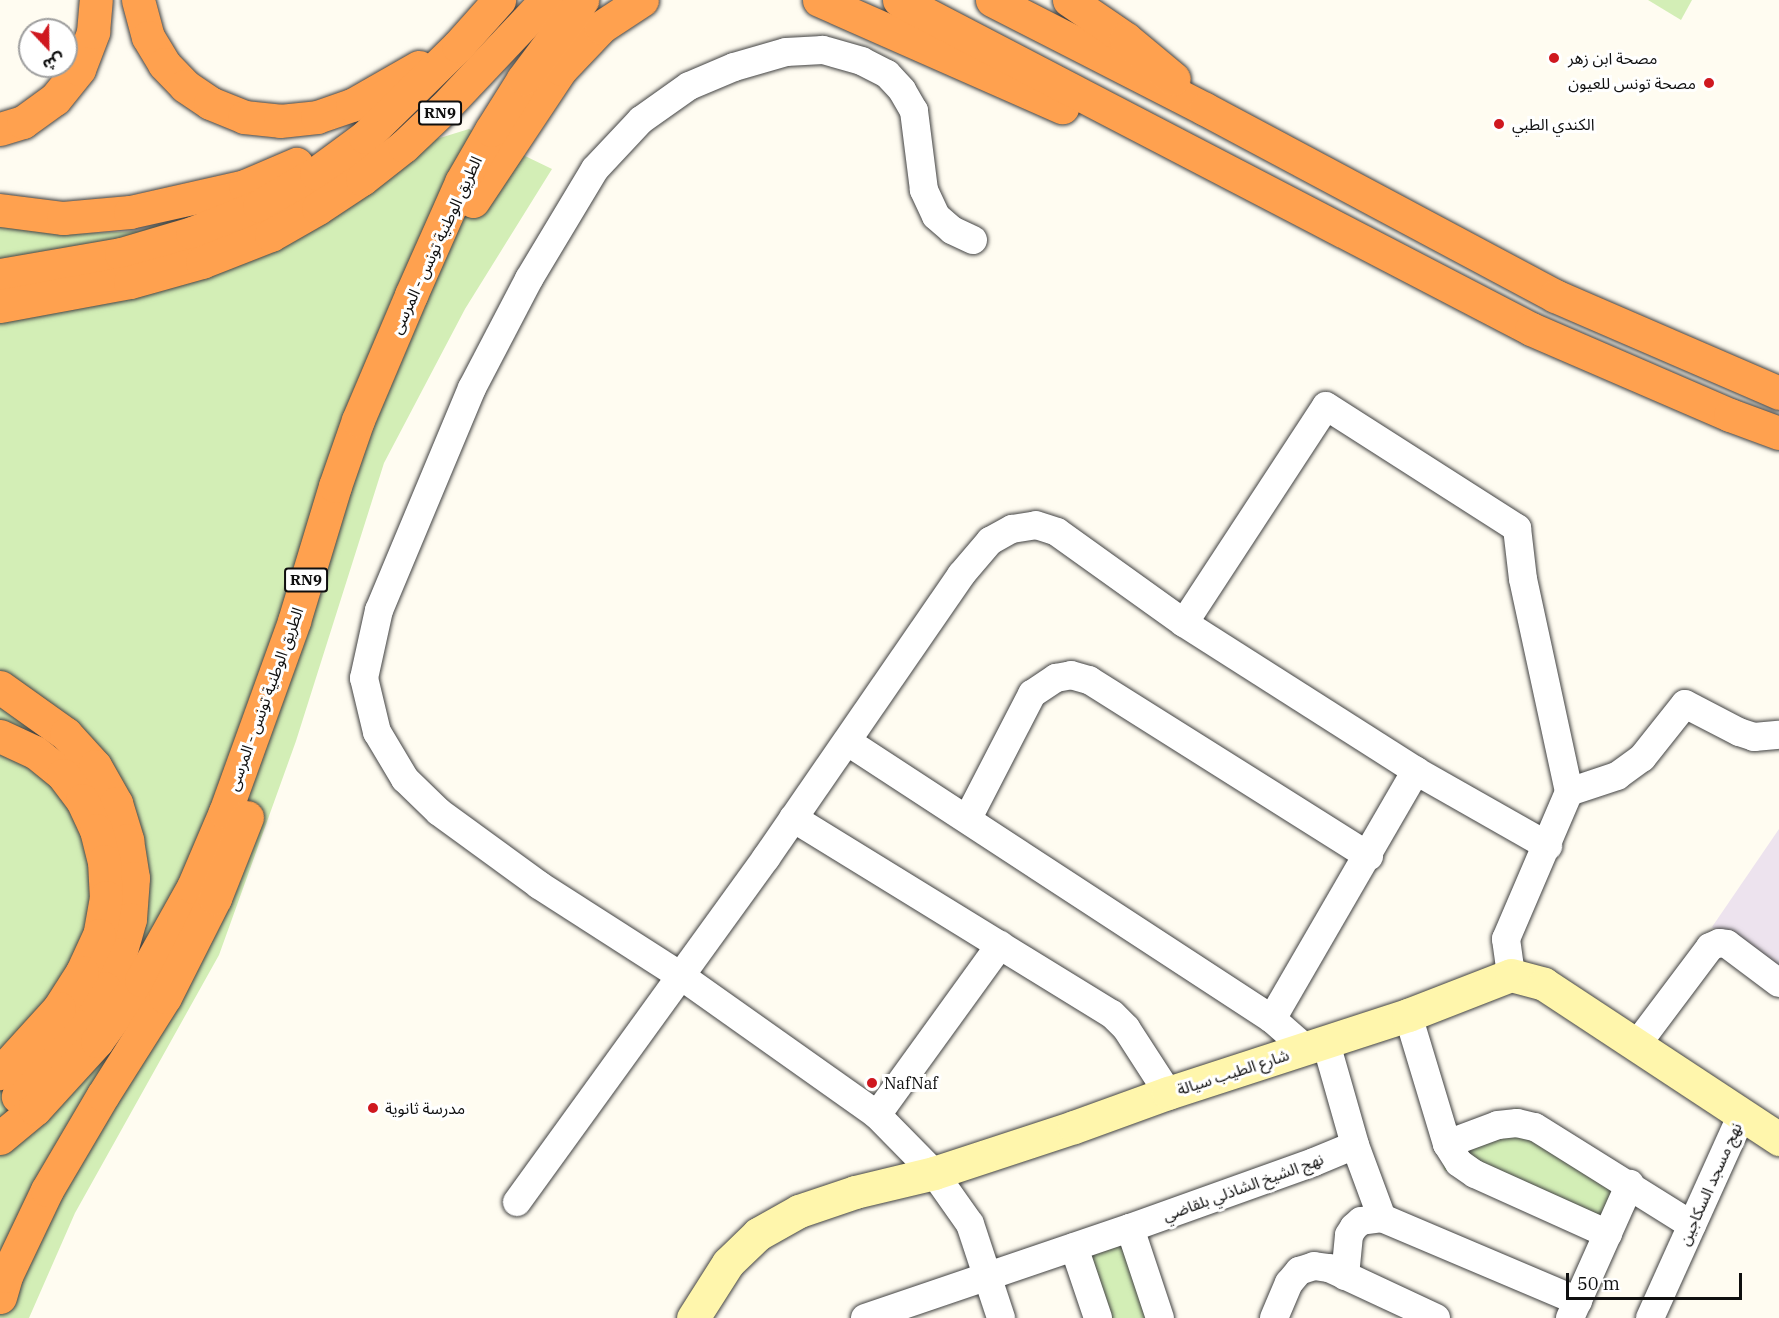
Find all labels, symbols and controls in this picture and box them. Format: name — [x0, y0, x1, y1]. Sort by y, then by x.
north arrow — [18, 18, 78, 78]
place label: مصحة ابن زهر — [1568, 48, 1658, 68]
text: ش — [40, 49, 68, 76]
marker: مصحة ابن زهر — [1545, 49, 1563, 67]
place label: مصحة تونس للعيون — [1568, 73, 1696, 93]
marker: مصحة تونس للعيون — [1700, 74, 1718, 92]
road number: RN9 — [418, 101, 462, 125]
place label: الكندي الطبي — [1512, 114, 1595, 134]
marker: الكندي الطبي — [1490, 115, 1508, 133]
street label: الطريق الوطنية تونس - المرسى — [386, 153, 486, 337]
road number: RN9 — [284, 568, 328, 592]
street label: الطريق الوطنية تونس - المرسى — [223, 605, 307, 793]
street label: شارع الطيب سيالة — [1175, 1045, 1291, 1099]
place label: NafNaf — [884, 1073, 938, 1093]
marker: NafNaf — [865, 1076, 879, 1090]
place label: مدرسة ثانوية — [385, 1098, 465, 1118]
marker: مدرسة ثانوية — [366, 1101, 380, 1115]
street label: نهج مسجد السكاجين — [1674, 1120, 1746, 1248]
street label: نهج الشيخ الشاذلي بلقاضي — [1160, 1149, 1326, 1225]
scale bar — [1569, 1261, 1744, 1299]
text: 50 m — [1577, 1272, 1620, 1295]

